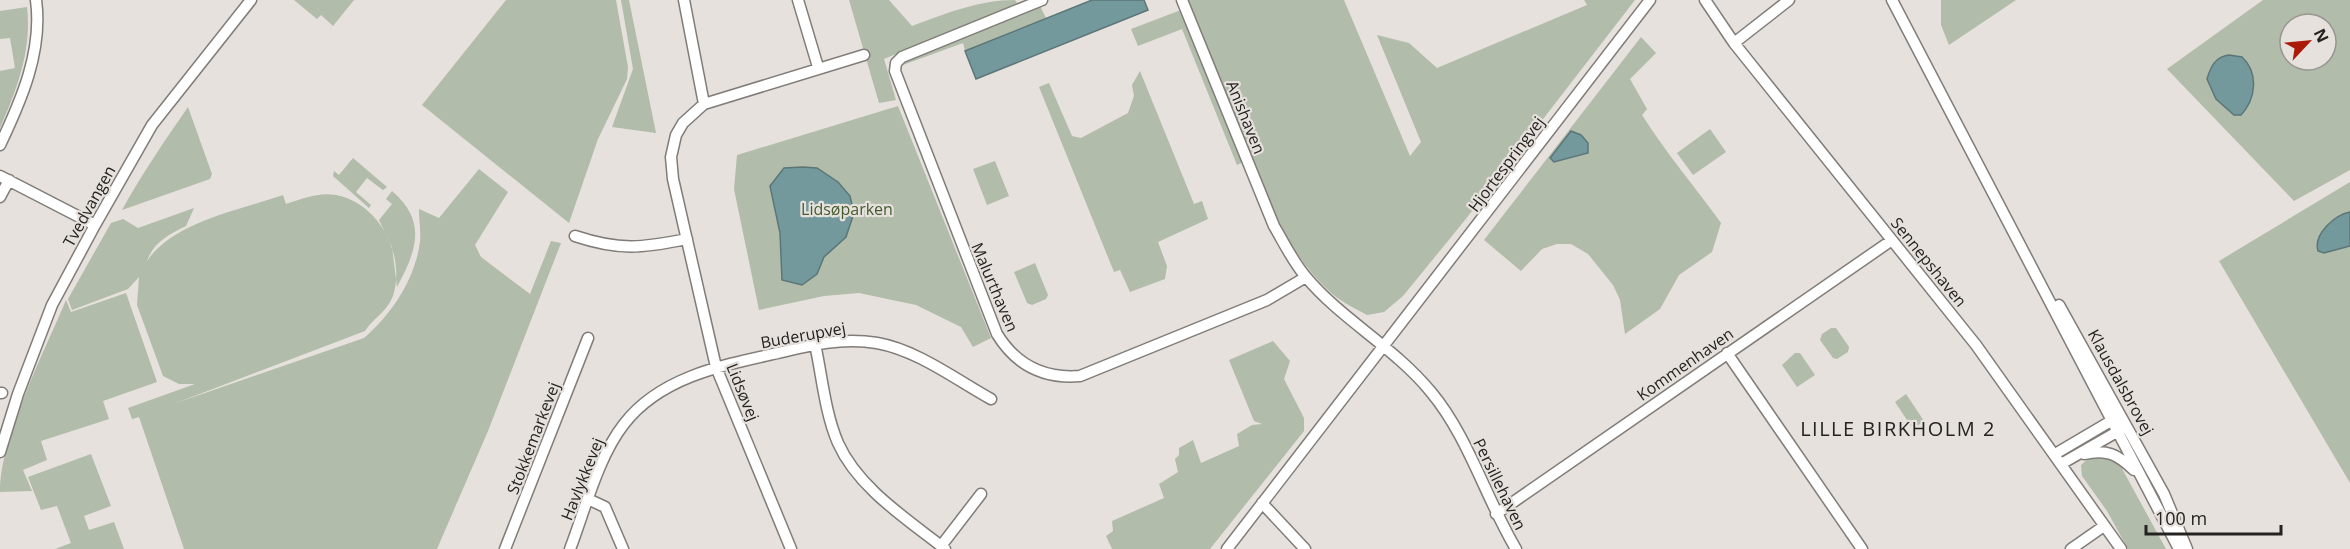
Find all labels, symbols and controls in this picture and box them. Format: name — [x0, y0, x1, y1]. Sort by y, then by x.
north arrow — [2278, 12, 2338, 72]
text: N — [2309, 25, 2334, 46]
street label: Anishaven — [1221, 77, 1271, 157]
street label: Hjortespringvej — [1463, 112, 1549, 216]
street label: Tvedvangen — [58, 161, 120, 251]
park label: Lidsøparken — [801, 198, 893, 220]
street label: Sennepshaven — [1886, 213, 1972, 311]
street label: Malurthaven — [966, 239, 1024, 335]
street label: Buderupvej — [759, 317, 847, 353]
street label: Kommenhaven — [1632, 322, 1738, 406]
street label: Klausdalsbrovej — [2083, 325, 2159, 439]
street label: Lidsøvej — [721, 360, 765, 424]
street label: Stokkemarkevej — [501, 379, 565, 497]
district label: LILLE BIRKHOLM 2 — [1800, 415, 1996, 442]
street label: Havlykkevej — [555, 434, 609, 524]
street label: Persillehaven — [1468, 435, 1532, 533]
scale bar — [2146, 498, 2281, 536]
text: 100 m — [2155, 506, 2207, 530]

